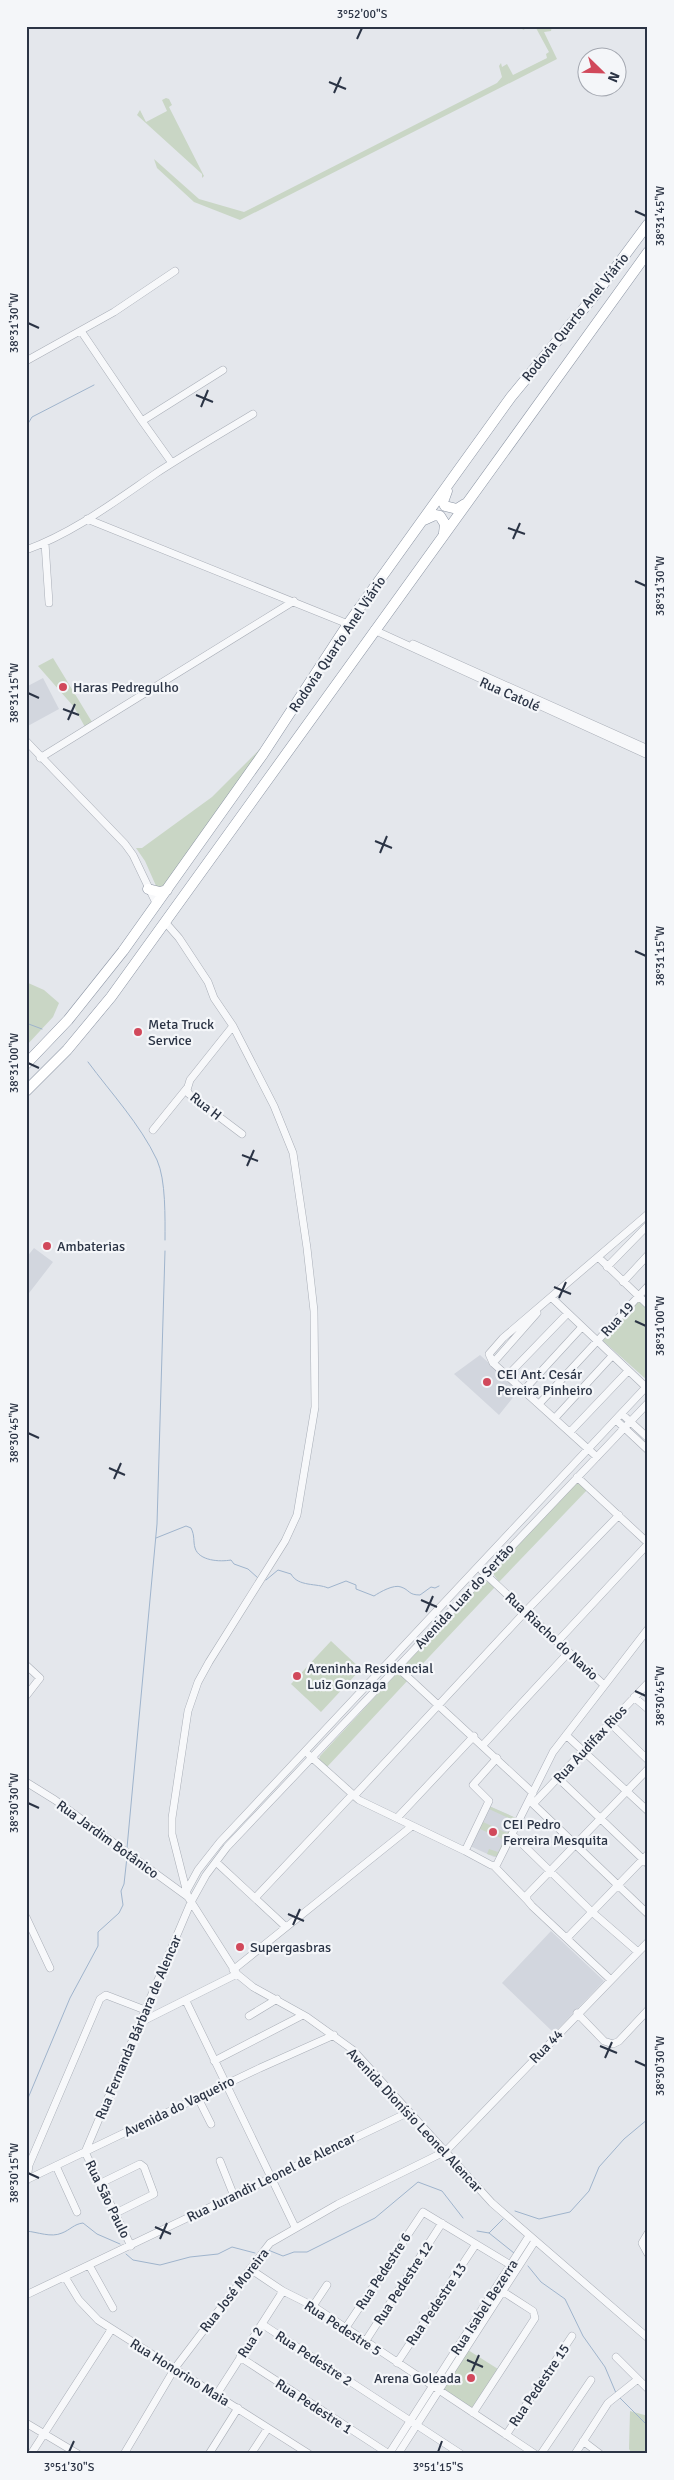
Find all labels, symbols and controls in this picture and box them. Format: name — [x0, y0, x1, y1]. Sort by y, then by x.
text: 3°52'00"S — [337, 7, 388, 22]
north arrow — [576, 48, 626, 98]
text: N — [604, 69, 623, 85]
text: 38°31'45"W — [653, 186, 668, 246]
street label: Rodovia Quarto Anel Viário — [518, 250, 632, 385]
text: 38°31'30"W — [7, 293, 22, 353]
text: 38°31'30"W — [653, 556, 668, 616]
street label: Rodovia Quarto Anel Viário — [285, 573, 389, 716]
text: 38°31'15"W — [7, 663, 22, 723]
street label: Rua Catolé — [477, 674, 543, 715]
place label: Haras Pedregulho — [73, 679, 179, 696]
marker: Haras Pedregulho — [57, 681, 69, 693]
text: 38°31'15"W — [653, 926, 668, 986]
place label: Meta Truck Service — [148, 1016, 214, 1049]
marker: Meta Truck Service — [132, 1026, 144, 1038]
text: 38°31'00"W — [7, 1033, 22, 1093]
street label: Rua H — [187, 1089, 225, 1124]
place label: Ambaterias — [57, 1238, 125, 1255]
marker: Ambaterias — [41, 1240, 53, 1252]
text: 38°31'00"W — [653, 1296, 668, 1356]
street label: Rua 19 — [597, 1298, 637, 1340]
place label: CEI Ant. Cesár Pereira Pinheiro — [497, 1366, 592, 1399]
marker: CEI Ant. Cesár Pereira Pinheiro — [481, 1376, 493, 1388]
text: 38°30'45"W — [7, 1403, 22, 1463]
street label: Avenida Luar do Sertão — [411, 1540, 518, 1653]
street label: Rua Riacho do Navio — [502, 1589, 602, 1684]
place label: Areninha Residencial Luiz Gonzaga — [307, 1660, 433, 1693]
text: 38°30'45"W — [653, 1666, 668, 1726]
marker: Areninha Residencial Luiz Gonzaga — [291, 1670, 303, 1682]
street label: Rua Audifax Rios — [550, 1702, 631, 1787]
text: 38°30'30"W — [7, 1773, 22, 1833]
street label: Rua Jardim Botânico — [53, 1797, 162, 1882]
place label: CEI Pedro Ferreira Mesquita — [503, 1816, 608, 1849]
marker: CEI Pedro Ferreira Mesquita — [487, 1826, 499, 1838]
street label: Rua Fernanda Bárbara de Alencar — [92, 1932, 185, 2122]
place label: Supergasbras — [250, 1939, 331, 1956]
marker: Supergasbras — [234, 1941, 246, 1953]
street label: Rua 44 — [526, 2025, 567, 2067]
text: 38°30'30"W — [653, 2036, 668, 2096]
street label: Avenida Dionísio Leonel Alencar — [343, 2045, 487, 2197]
street label: Avenida do Vaqueiro — [121, 2072, 237, 2141]
street label: Rua Jurandir Leonel de Alencar — [184, 2129, 359, 2226]
text: 38°30'15"W — [7, 2143, 22, 2203]
street label: Rua São Paulo — [81, 2157, 134, 2241]
street label: Rua Pedestre 6 — [352, 2230, 415, 2313]
street label: Rua Pedestre 12 — [370, 2238, 437, 2328]
street label: Rua José Moreira — [196, 2245, 273, 2336]
street label: Rua Isabel Bezerra — [447, 2256, 522, 2358]
street label: Rua Pedestre 13 — [403, 2260, 470, 2349]
street label: Rua Pedestre 5 — [301, 2297, 384, 2360]
street label: Rua 2 — [234, 2324, 267, 2361]
street label: Rua Pedestre 2 — [272, 2327, 355, 2390]
street label: Rua Honorino Maia — [127, 2335, 233, 2410]
street label: Rua Pedestre 15 — [506, 2341, 573, 2430]
place label: Arena Goleada — [374, 2370, 461, 2387]
marker: Arena Goleada — [465, 2372, 477, 2384]
street label: Rua Pedestre 1 — [272, 2375, 355, 2438]
text: 3°51'30"S — [44, 2460, 95, 2475]
text: 3°51'15"S — [413, 2460, 464, 2475]

